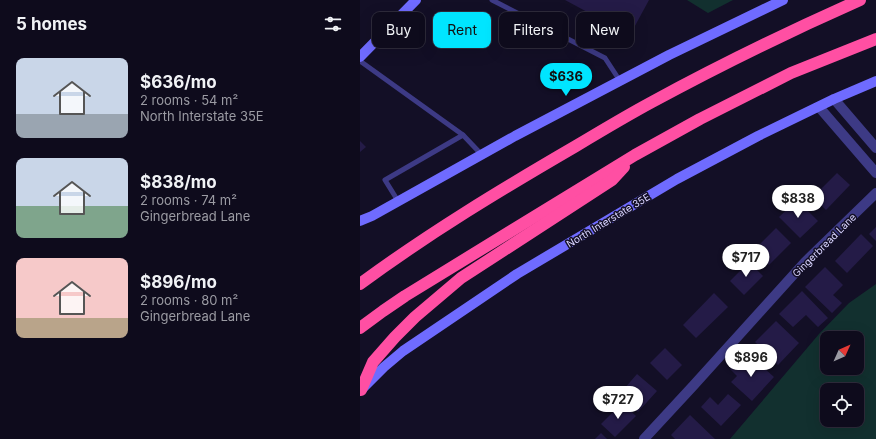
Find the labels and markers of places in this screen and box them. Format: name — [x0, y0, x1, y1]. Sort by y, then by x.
pin: $636 — [542, 63, 590, 97]
pin: $838 — [774, 185, 822, 219]
pin: $717 — [722, 244, 770, 278]
pin: $896 — [727, 344, 775, 378]
pin: $727 — [594, 386, 642, 420]

